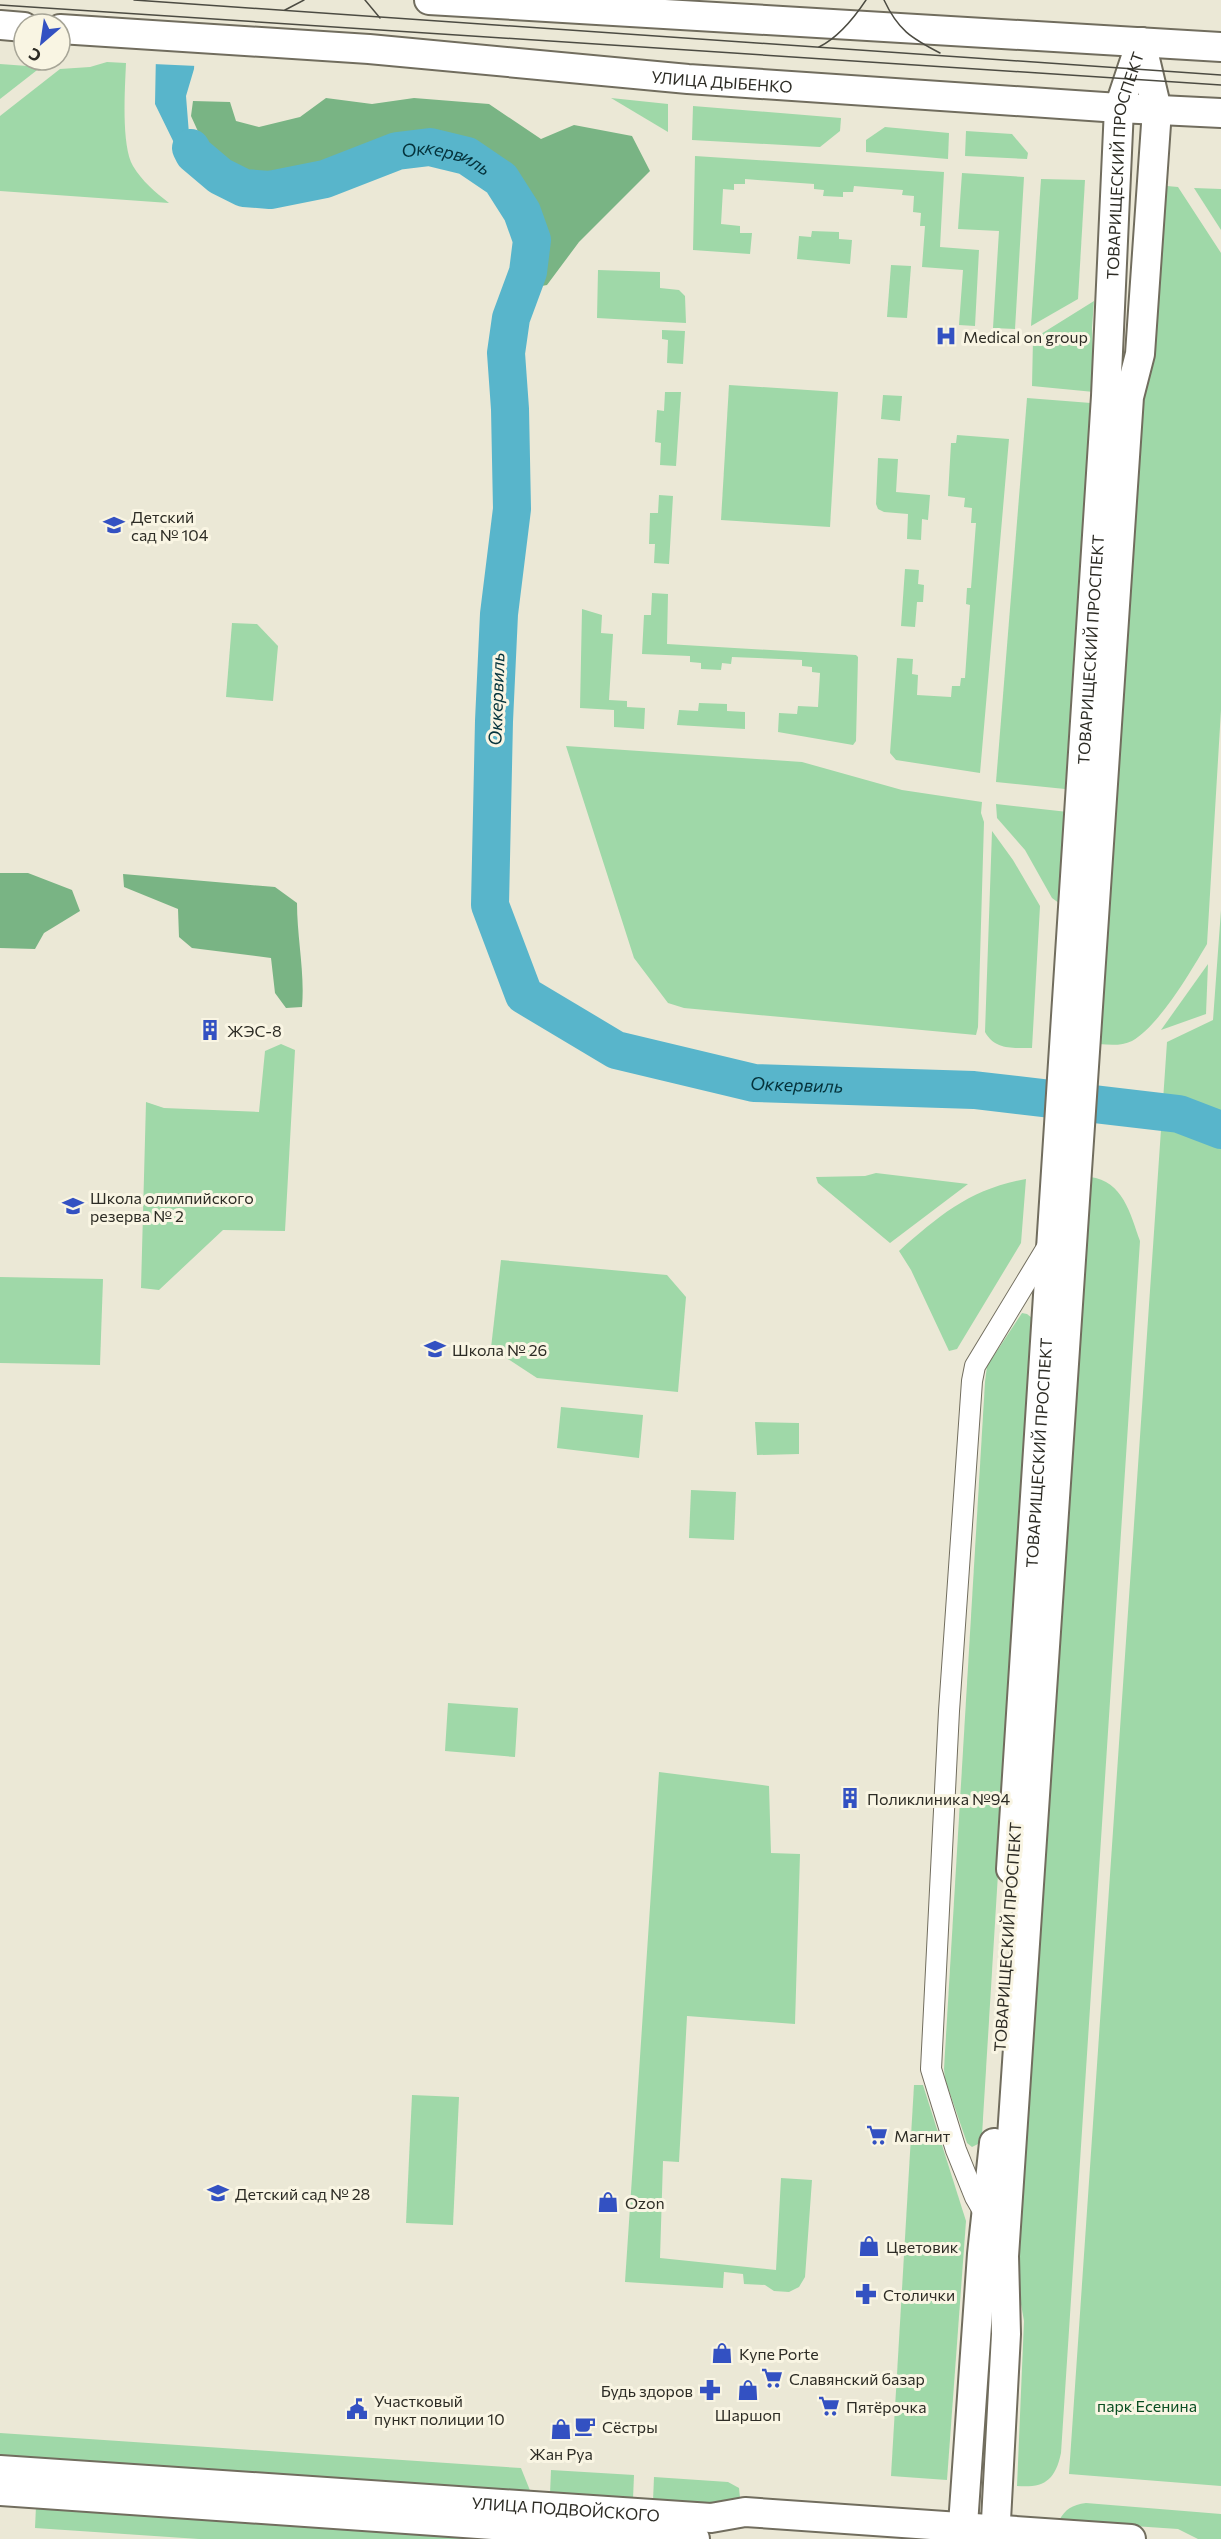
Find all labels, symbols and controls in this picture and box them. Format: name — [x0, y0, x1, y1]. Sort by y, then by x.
north arrow — [12, 12, 72, 72]
text: С — [25, 45, 44, 67]
street label: ТОВАРИЩЕСКИЙ ПРОСПЕКТ — [1102, 49, 1147, 280]
street label: УЛИЦА ДЫБЕНКО — [650, 66, 793, 96]
water label: Оккервиль — [400, 135, 495, 180]
hospital icon: Medical on group — [934, 324, 958, 348]
place label: Medical on group — [963, 327, 1088, 346]
place label: Детский сад № 104 — [131, 507, 209, 544]
school or university icon: Детский сад № 104 — [102, 513, 126, 537]
street label: ТОВАРИЩЕСКИЙ ПРОСПЕКТ — [1073, 534, 1107, 765]
water label: Оккервиль — [483, 652, 509, 746]
building icon: ЖЭС-8 — [198, 1018, 222, 1042]
place label: ЖЭС-8 — [227, 1021, 282, 1040]
water label: Оккервиль — [750, 1072, 844, 1097]
place label: Школа олимпийского резерва № 2 — [90, 1188, 254, 1225]
school or university icon: Школа олимпийского резерва № 2 — [61, 1194, 85, 1218]
school or university icon: Школа № 26 — [423, 1337, 447, 1361]
street label: ТОВАРИЩЕСКИЙ ПРОСПЕКТ — [1021, 1337, 1055, 1568]
place label: Школа № 26 — [452, 1340, 547, 1359]
building icon: Поликлиника №94 — [838, 1786, 862, 1810]
place label: Поликлиника №94 — [867, 1789, 1010, 1808]
street label: ТОВАРИЩЕСКИЙ ПРОСПЕКТ — [989, 1822, 1025, 2052]
supermarket icon: Магнит — [865, 2123, 889, 2147]
place label: Магнит — [894, 2126, 951, 2145]
school or university icon: Детский сад № 28 — [206, 2181, 230, 2205]
place label: Детский сад № 28 — [235, 2184, 370, 2203]
shop icon: Ozon — [596, 2190, 620, 2214]
place label: Ozon — [625, 2193, 665, 2212]
shop icon: Цветовик — [857, 2234, 881, 2258]
place label: Цветовик — [886, 2237, 959, 2256]
pharmacy icon: Столички — [854, 2282, 878, 2306]
place label: Столички — [883, 2285, 955, 2304]
shop icon: Купе Porte — [710, 2341, 734, 2365]
place label: Купе Porte — [739, 2344, 819, 2363]
supermarket icon: Славянский базар — [760, 2366, 784, 2390]
place label: Славянский базар — [789, 2369, 925, 2388]
pharmacy icon: Будь здоров — [698, 2378, 722, 2402]
shop icon: Шаршоп — [736, 2378, 760, 2402]
place label: Будь здоров — [601, 2381, 693, 2400]
place label: Участковый пункт полиции 10 — [374, 2391, 505, 2428]
supermarket icon: Пятёрочка — [817, 2394, 841, 2418]
park label: парк Есенина — [1097, 2396, 1197, 2415]
public building icon: Участковый пункт полиции 10 — [345, 2397, 369, 2421]
place label: Пятёрочка — [846, 2397, 926, 2416]
place label: Шаршоп — [715, 2405, 781, 2424]
cafe icon: Сёстры — [573, 2414, 597, 2438]
shop icon: Жан Руа — [549, 2417, 573, 2441]
place label: Сёстры — [602, 2417, 658, 2436]
place label: Жан Руа — [529, 2444, 593, 2463]
street label: УЛИЦА ПОДВОЙСКОГО — [471, 2492, 660, 2524]

